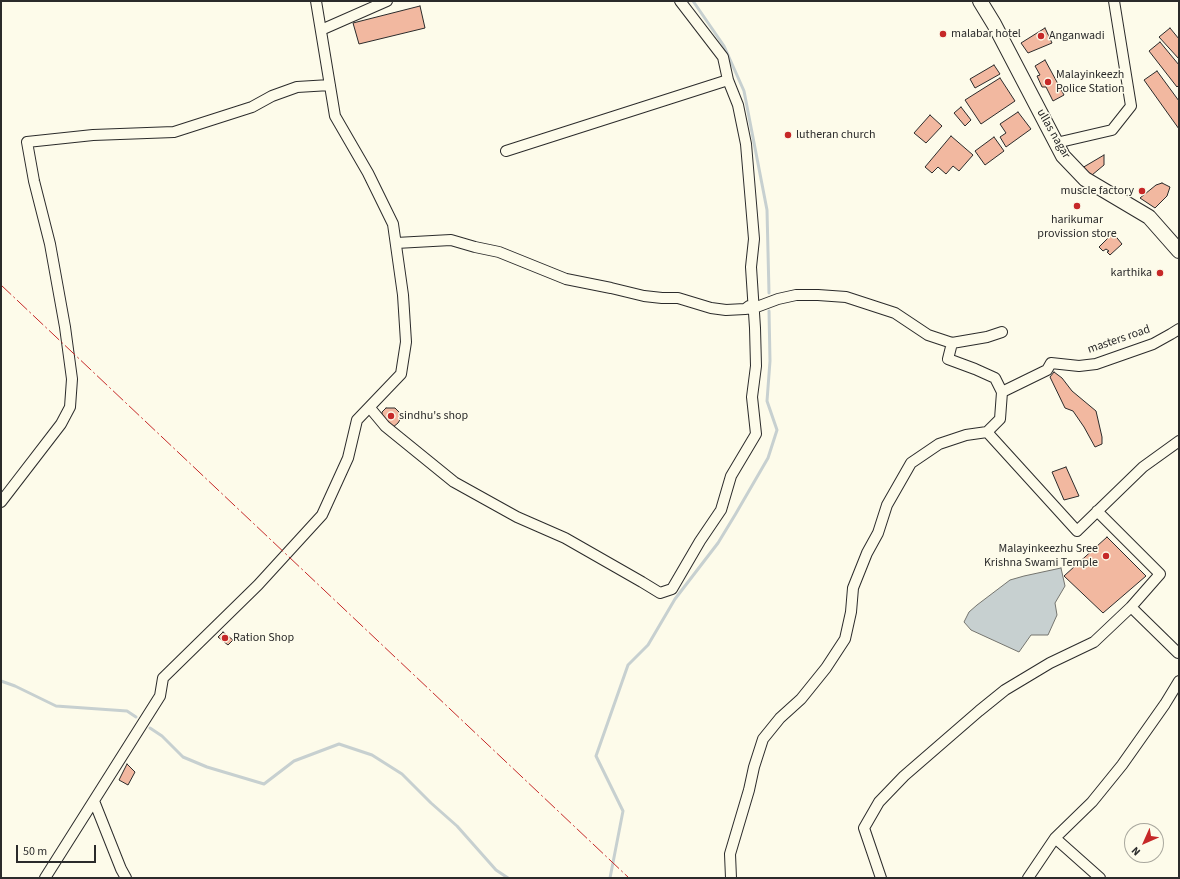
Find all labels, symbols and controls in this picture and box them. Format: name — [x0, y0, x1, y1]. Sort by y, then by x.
place label: malabar hotel — [951, 27, 1021, 41]
marker: malabar hotel — [938, 29, 948, 39]
place label: Anganwadi — [1049, 29, 1105, 43]
marker: Anganwadi — [1036, 31, 1046, 41]
place label: Malayinkeezh Police Station — [1056, 68, 1124, 96]
marker: Malayinkeezh Police Station — [1043, 77, 1053, 87]
street label: ullas nagar — [1033, 107, 1073, 161]
place label: lutheran church — [796, 128, 876, 142]
marker: lutheran church — [783, 130, 793, 140]
place label: muscle factory — [1060, 184, 1134, 198]
marker: muscle factory — [1137, 186, 1147, 196]
marker: harikumar provission store — [1072, 201, 1082, 211]
place label: harikumar provission store — [1037, 213, 1117, 241]
place label: karthika — [1111, 266, 1152, 280]
marker: karthika — [1155, 268, 1165, 278]
street label: masters road — [1086, 323, 1152, 357]
place label: sindhu's shop — [399, 409, 468, 423]
marker: sindhu's shop — [386, 411, 396, 421]
place label: Malayinkeezhu Sree Krishna Swami Temple — [984, 542, 1098, 570]
marker: Malayinkeezhu Sree Krishna Swami Temple — [1101, 551, 1111, 561]
place label: Ration Shop — [233, 631, 294, 645]
marker: Ration Shop — [220, 633, 230, 643]
north arrow — [1124, 823, 1164, 863]
scale bar — [18, 837, 98, 863]
text: 50 m — [23, 843, 47, 860]
text: N — [1128, 843, 1144, 859]

